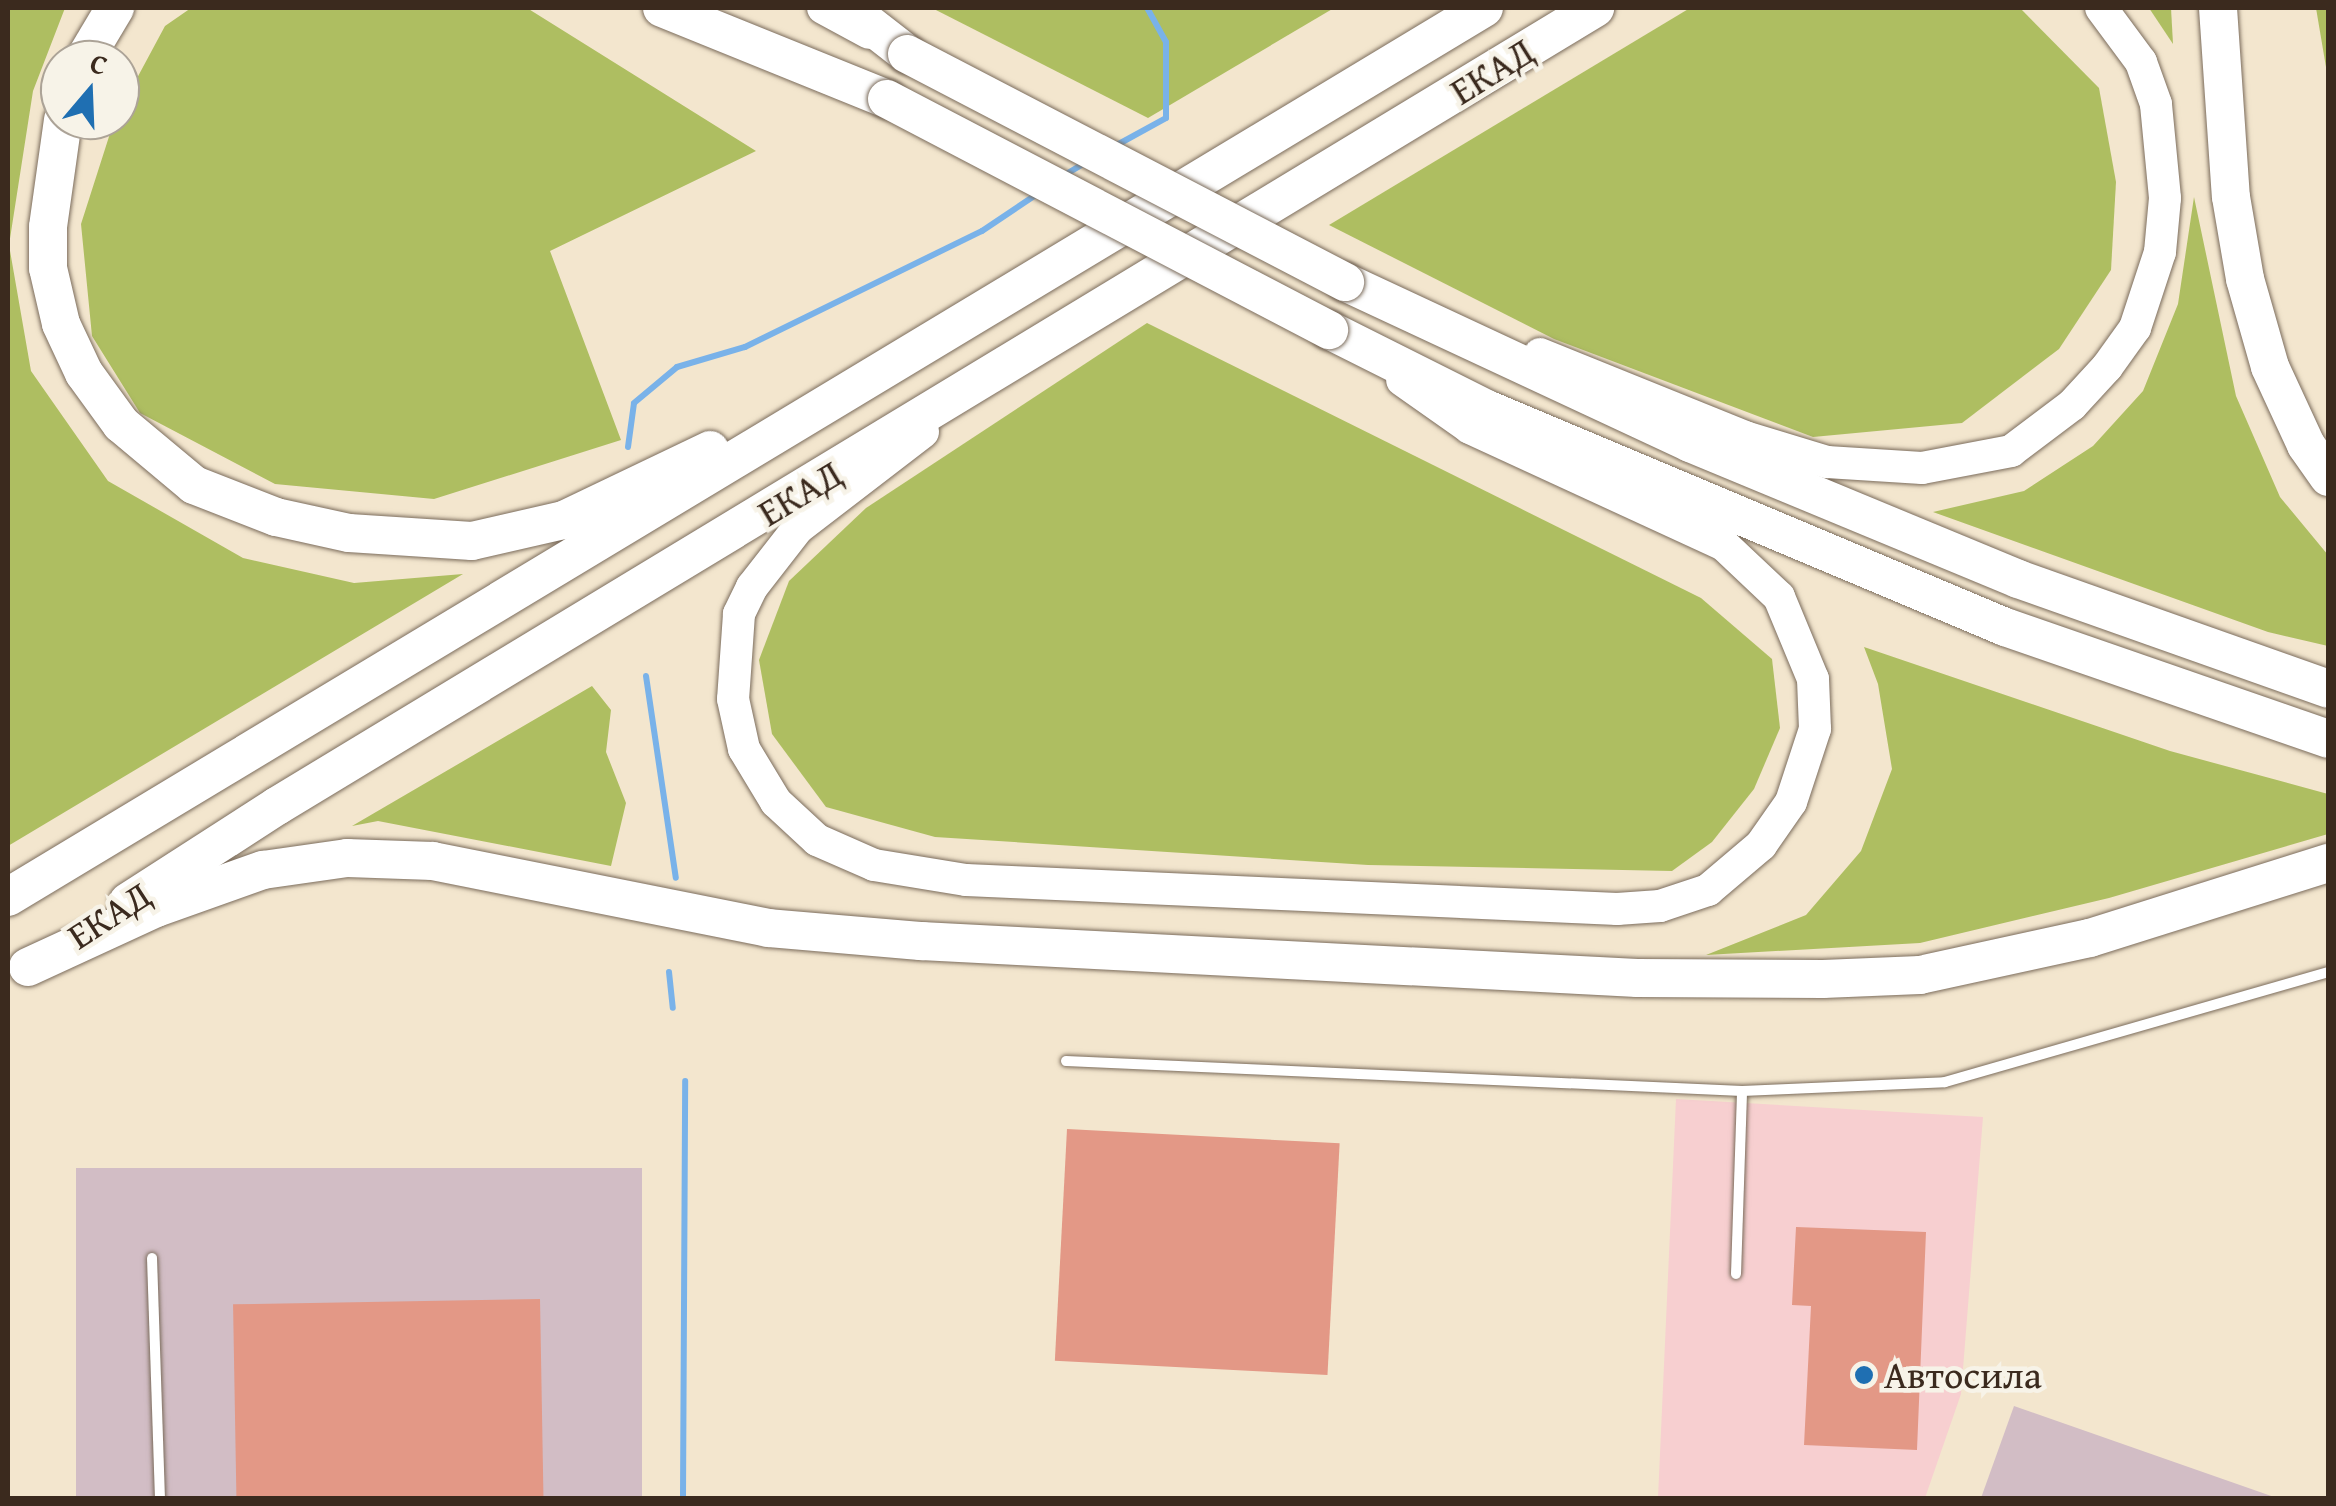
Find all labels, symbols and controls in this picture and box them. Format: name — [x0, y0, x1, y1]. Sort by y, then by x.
street label: ЕКАД — [1442, 28, 1542, 114]
north arrow — [40, 40, 140, 140]
text: С — [85, 41, 113, 85]
street label: ЕКАД — [750, 450, 850, 536]
street label: ЕКАД — [59, 871, 159, 959]
place label: Автосила — [1884, 1352, 2042, 1398]
marker: Автосила — [1853, 1364, 1875, 1386]

